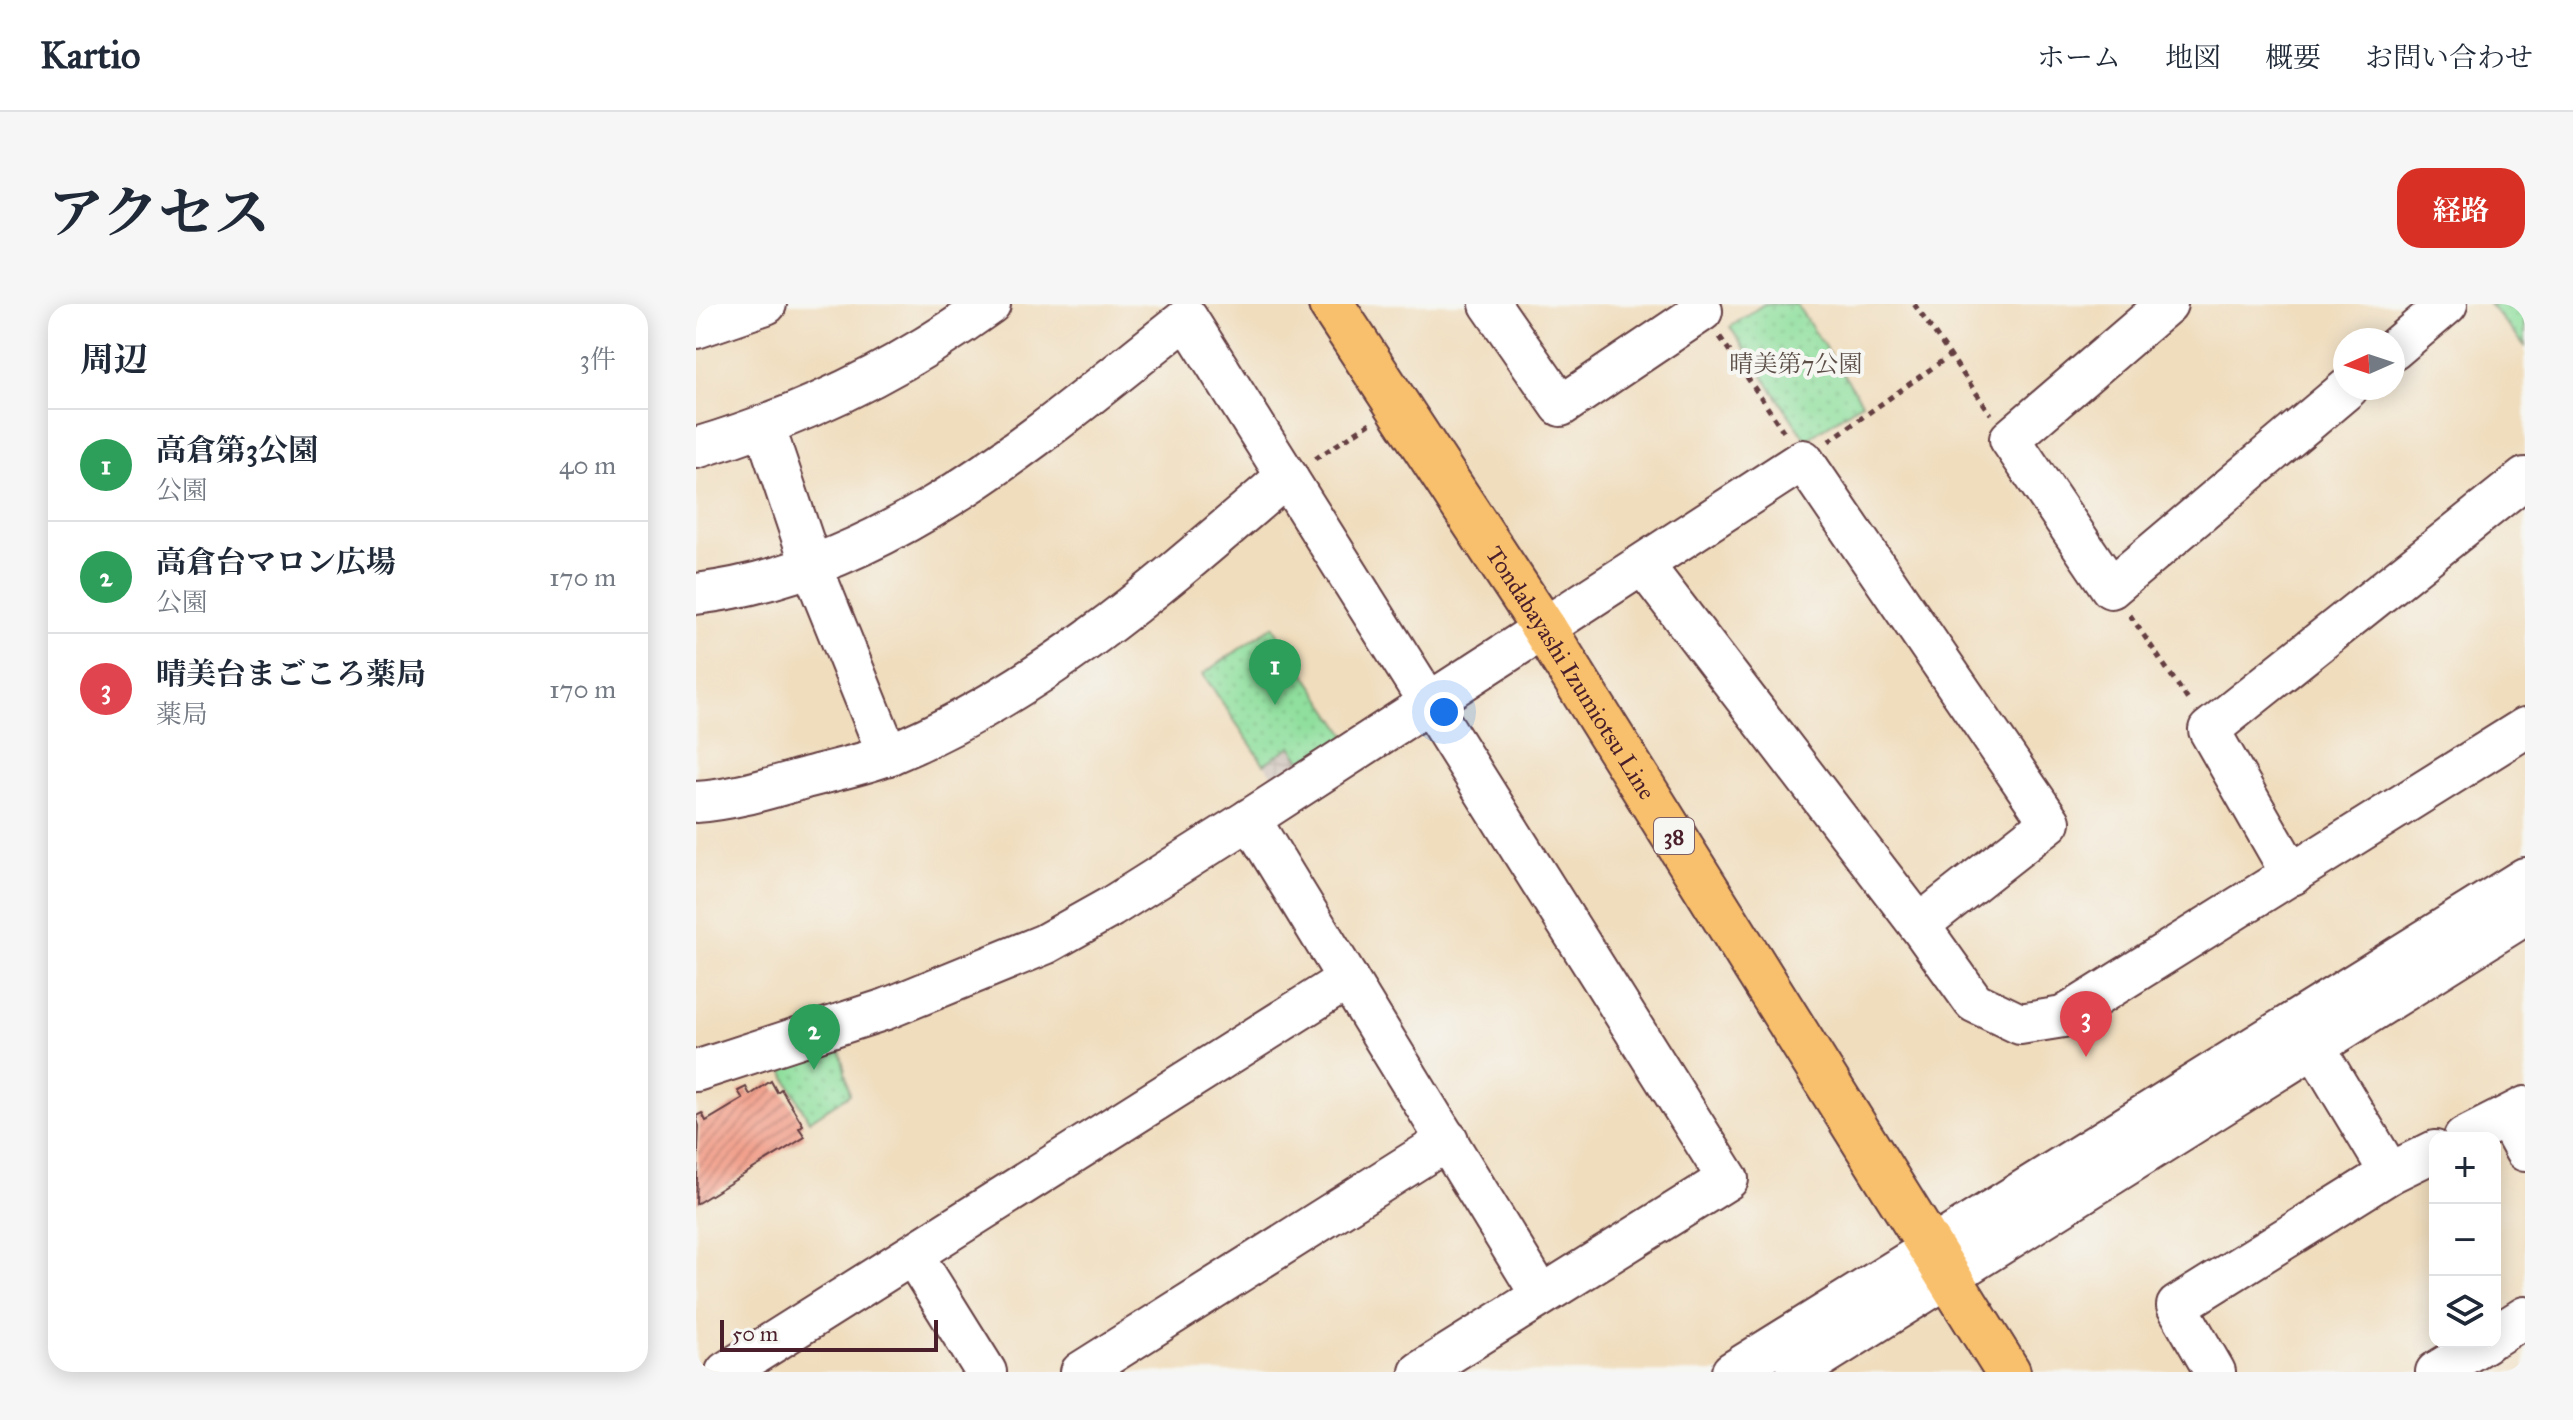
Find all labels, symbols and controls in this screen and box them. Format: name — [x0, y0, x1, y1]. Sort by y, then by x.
text: Kartio — [40, 32, 140, 78]
text: ホーム — [2037, 40, 2121, 75]
text: 地図 — [2165, 40, 2221, 75]
text: 概要 — [2265, 40, 2321, 75]
text: お問い合わせ — [2365, 40, 2533, 75]
button: 経路 — [2397, 168, 2525, 248]
text: アクセス — [48, 179, 270, 247]
north arrow — [2333, 328, 2405, 400]
text: 周辺 — [80, 339, 148, 380]
text: 3件 — [580, 343, 616, 375]
park label: 晴美第7公園 — [1730, 349, 1862, 379]
text: 高倉第3公園 — [156, 432, 318, 468]
text: 1 — [101, 449, 111, 481]
text: 40 m — [559, 449, 616, 481]
text: 公園 — [156, 474, 208, 506]
street label: Tondabayashi Izumiotsu Line — [1479, 541, 1662, 805]
text: 高倉台マロン広場 — [156, 544, 396, 580]
text: 2 — [100, 561, 112, 593]
text: 170 m — [549, 561, 616, 593]
text: 公園 — [156, 586, 208, 618]
pin: 1 — [1249, 639, 1301, 705]
text: 晴美台まごころ薬局 — [156, 656, 426, 692]
text: 3 — [101, 673, 111, 705]
text: 170 m — [549, 673, 616, 705]
your location — [1424, 692, 1464, 732]
text: 薬局 — [156, 698, 208, 730]
road number: 38 — [1654, 818, 1694, 854]
pin: 3 — [2060, 991, 2112, 1057]
pin: 2 — [788, 1004, 840, 1070]
map controls — [2429, 1132, 2501, 1348]
button: + — [2429, 1132, 2501, 1204]
button: − — [2429, 1204, 2501, 1276]
button: layers — [2429, 1276, 2501, 1348]
scale bar — [720, 1316, 938, 1352]
text: 50 m — [732, 1320, 778, 1347]

